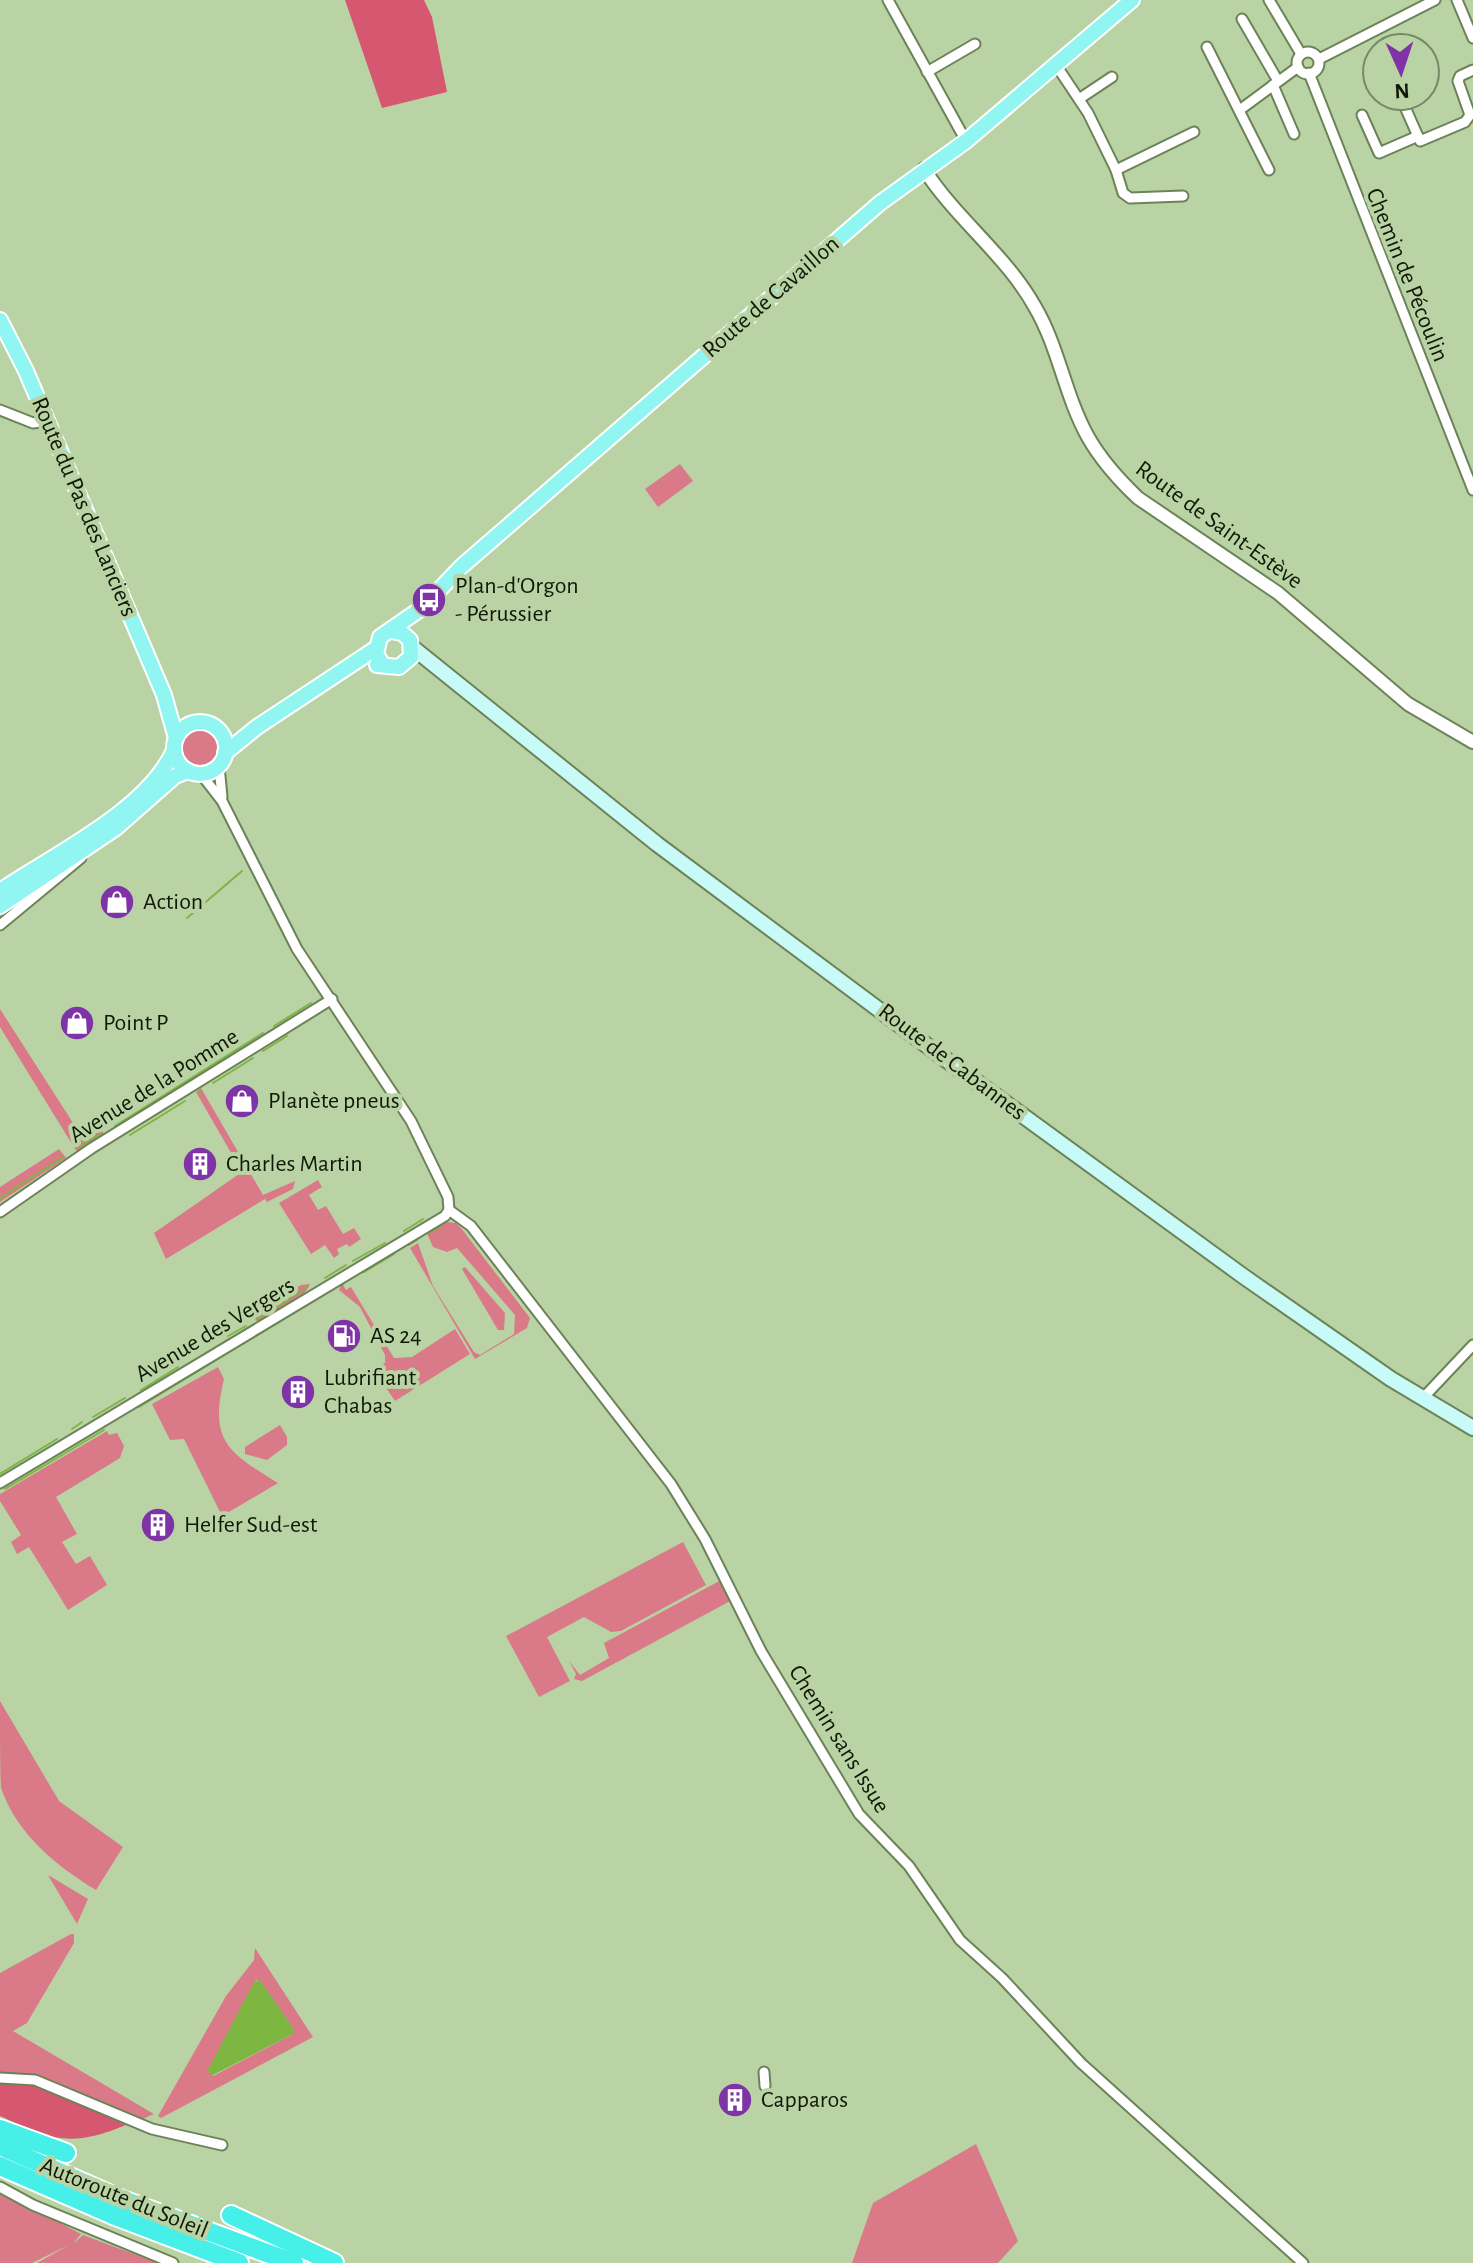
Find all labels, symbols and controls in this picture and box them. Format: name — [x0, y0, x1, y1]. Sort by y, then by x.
north arrow — [1361, 32, 1441, 112]
text: N — [1394, 80, 1410, 102]
street label: Chemin de Pécoulin — [1361, 185, 1453, 365]
street label: Route de Cavaillon — [698, 232, 844, 362]
street label: Route du Pas des Lanciers — [27, 394, 141, 620]
street label: Route de Saint-Estève — [1131, 456, 1307, 594]
place label: Plan-d'Orgon - Pérussier — [455, 574, 579, 626]
bus stop icon: Plan-d'Orgon - Pérussier — [410, 581, 448, 619]
shop icon: Action — [98, 883, 136, 921]
place label: Action — [143, 890, 203, 914]
street label: Route de Cabannes — [874, 999, 1030, 1125]
shop icon: Point P — [58, 1004, 96, 1042]
place label: Point P — [103, 1011, 169, 1035]
street label: Avenue de la Pomme — [65, 1024, 243, 1148]
shop icon: Planète pneus — [223, 1082, 261, 1120]
place label: Planète pneus — [268, 1089, 400, 1113]
building icon: Charles Martin — [181, 1145, 219, 1183]
place label: Charles Martin — [226, 1152, 363, 1176]
street label: Avenue des Vergers — [131, 1273, 299, 1387]
fuel station icon: AS 24 — [325, 1317, 363, 1355]
place label: AS 24 — [370, 1324, 422, 1348]
place label: Lubrifiant Chabas — [324, 1366, 416, 1418]
building icon: Lubrifiant Chabas — [279, 1373, 317, 1411]
building icon: Helfer Sud-est — [139, 1506, 177, 1544]
place label: Helfer Sud-est — [184, 1513, 318, 1537]
street label: Chemin sans Issue — [784, 1661, 894, 1817]
building icon: Capparos — [716, 2081, 754, 2119]
place label: Capparos — [761, 2088, 848, 2112]
street label: Autoroute du Soleil — [37, 2153, 211, 2243]

